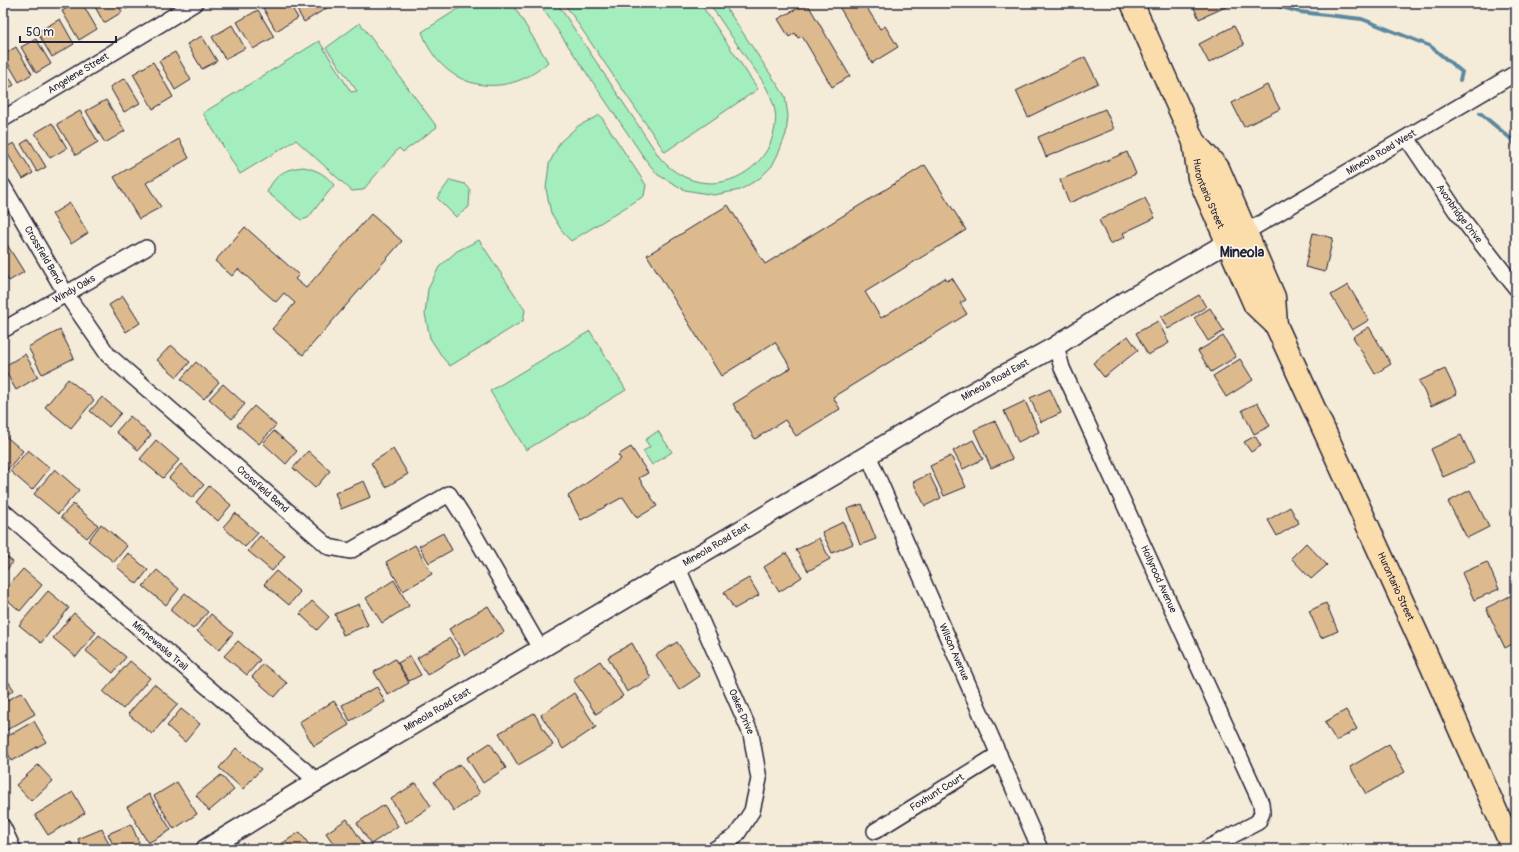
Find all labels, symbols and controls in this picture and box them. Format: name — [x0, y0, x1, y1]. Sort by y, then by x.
scale bar — [20, 18, 116, 44]
text: 50 m — [26, 25, 54, 40]
street label: Angelene Street — [46, 50, 112, 97]
street label: Mineola Road West — [1344, 127, 1419, 178]
street label: Hurontario Street — [1190, 158, 1227, 231]
street label: Avonbridge Drive — [1434, 182, 1485, 246]
street label: Crossfield Bend — [22, 224, 65, 286]
district label: Mineola — [1220, 244, 1265, 261]
street label: Windy Oaks — [51, 272, 98, 306]
street label: Mineola Road East — [959, 356, 1032, 404]
street label: Crossfield Bend — [234, 464, 291, 515]
street label: Mineola Road East — [681, 520, 753, 569]
street label: Hollyrood Avenue — [1138, 544, 1179, 615]
street label: Hurontario Street — [1375, 550, 1417, 624]
street label: Minnewaska Trail — [130, 619, 190, 673]
street label: Wilson Avenue — [936, 622, 972, 682]
street label: Mineola Road East — [402, 685, 474, 734]
street label: Oakes Drive — [726, 687, 756, 736]
street label: Foxhunt Court — [908, 771, 967, 814]

